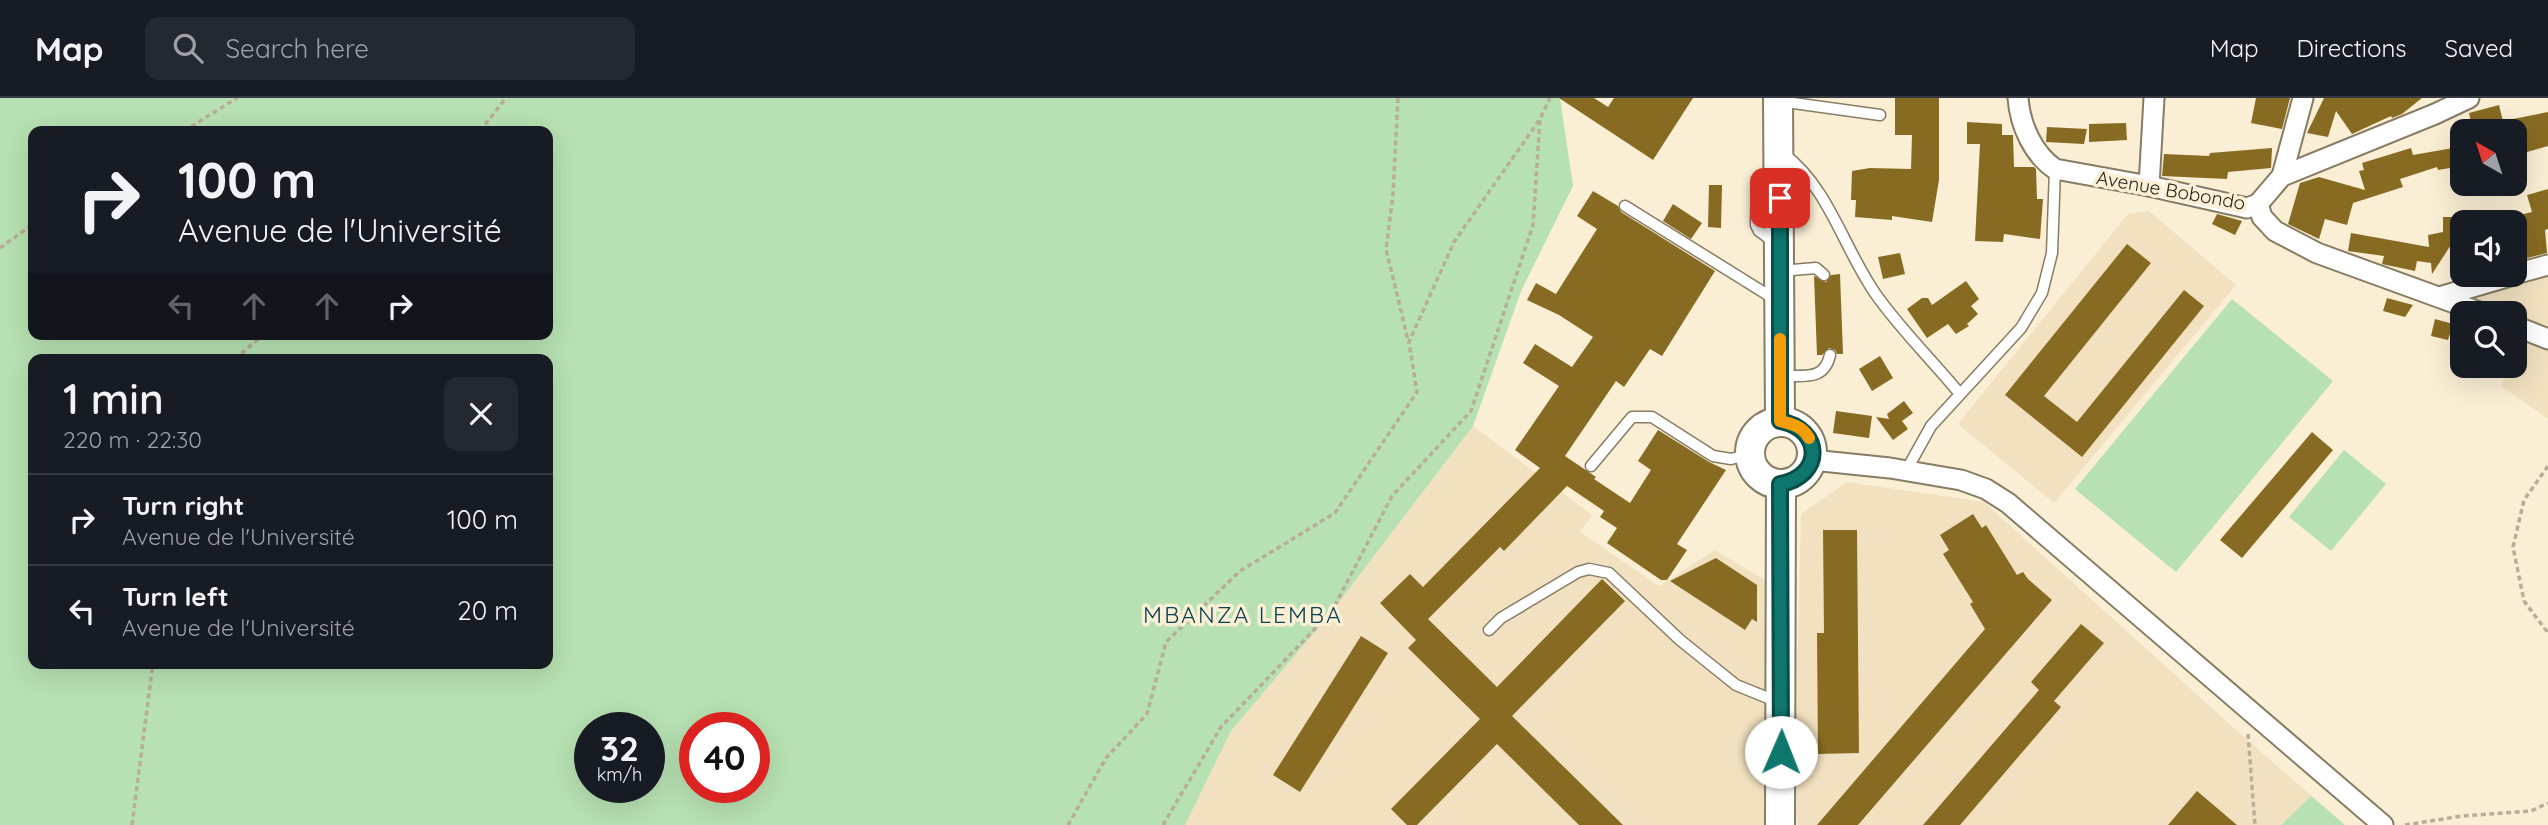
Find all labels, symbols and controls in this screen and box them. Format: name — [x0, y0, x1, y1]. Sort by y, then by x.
search box — [145, 17, 635, 80]
text: Map — [35, 28, 103, 69]
icon: search — [169, 29, 207, 67]
text: Search here — [225, 32, 369, 65]
text: Map — [2210, 33, 2259, 63]
text: Directions — [2297, 33, 2407, 63]
text: Saved — [2445, 33, 2513, 63]
north arrow — [2450, 119, 2527, 196]
map controls — [2450, 119, 2527, 378]
text: 100 m — [178, 149, 316, 210]
icon: right — [63, 154, 154, 245]
street label: Avenue Bobondo — [2095, 165, 2247, 215]
pin — [1750, 168, 1810, 228]
icon: arrive — [1761, 179, 1799, 217]
text: Avenue de l'Université — [178, 210, 502, 250]
button: sound — [2450, 210, 2527, 287]
icon: left — [162, 287, 200, 325]
icon: ahead — [235, 287, 273, 325]
icon: ahead — [308, 287, 346, 325]
icon: right — [381, 287, 419, 325]
button: search — [2450, 301, 2527, 378]
text: 1 min — [63, 372, 164, 425]
button: close — [444, 377, 518, 451]
text: 220 m · 22:30 — [63, 425, 202, 454]
text: Turn right — [122, 489, 244, 522]
icon: right — [63, 501, 101, 539]
text: 100 m — [447, 503, 518, 536]
text: Avenue de l'Université — [122, 522, 355, 551]
text: Turn left — [122, 580, 229, 613]
icon: left — [63, 592, 101, 630]
text: 20 m — [457, 594, 518, 627]
district label: MBANZA LEMBA — [1143, 600, 1343, 629]
text: Avenue de l'Université — [122, 613, 355, 642]
speed limit sign: 40 — [679, 712, 770, 803]
position arrow — [1744, 715, 1818, 789]
text: 32 — [600, 726, 639, 770]
text: km/h — [597, 763, 642, 786]

